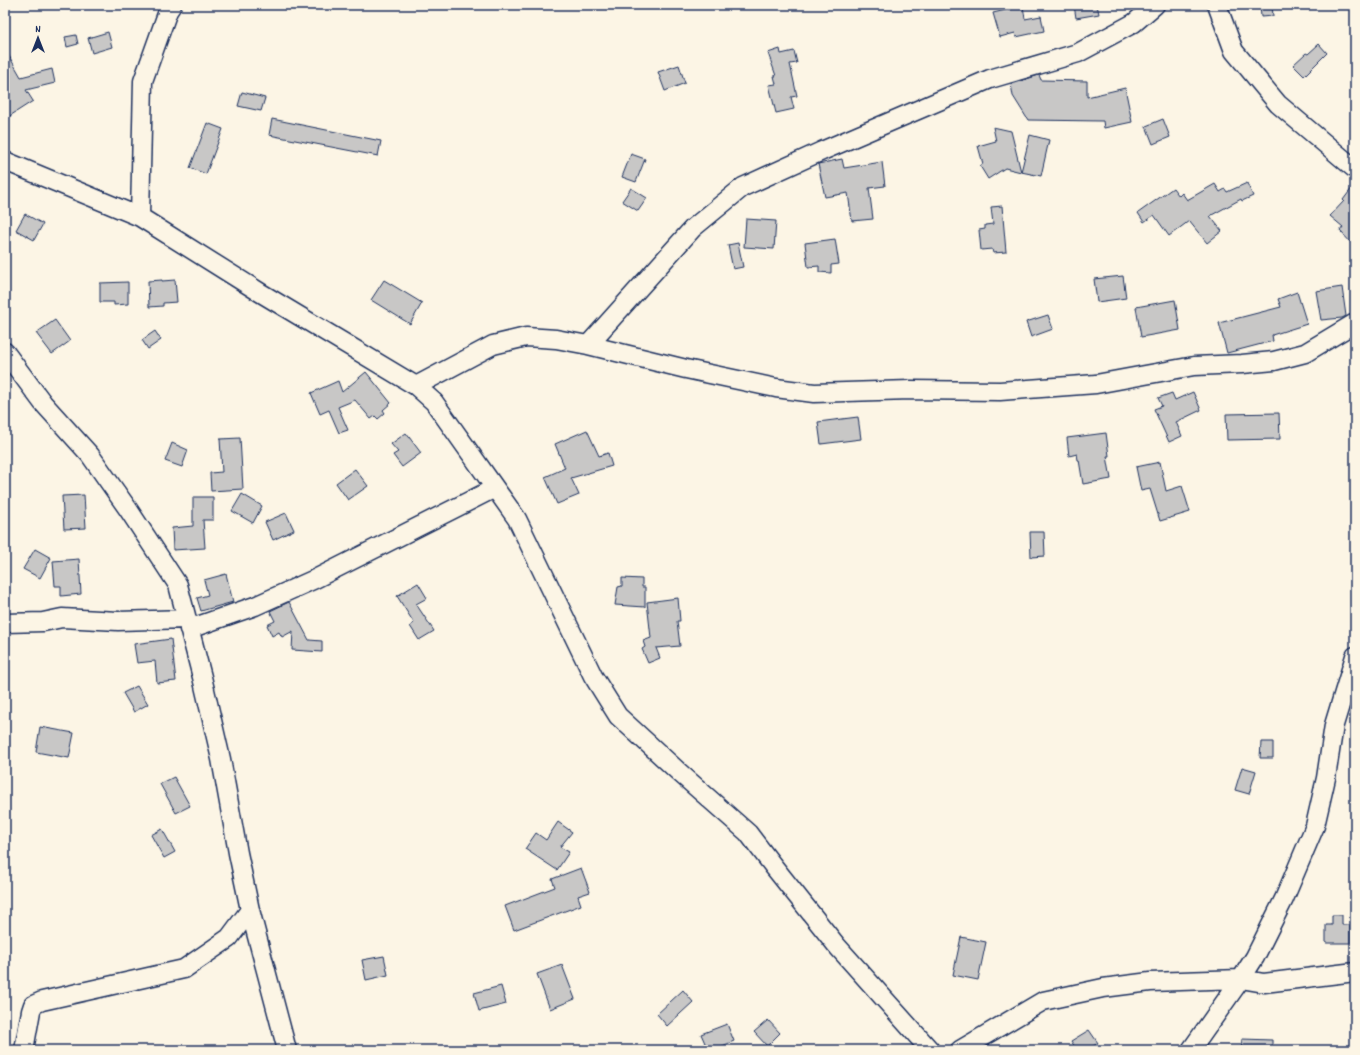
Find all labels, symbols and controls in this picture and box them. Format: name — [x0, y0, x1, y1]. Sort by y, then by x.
north arrow — [18, 18, 58, 58]
text: N — [35, 22, 41, 38]

